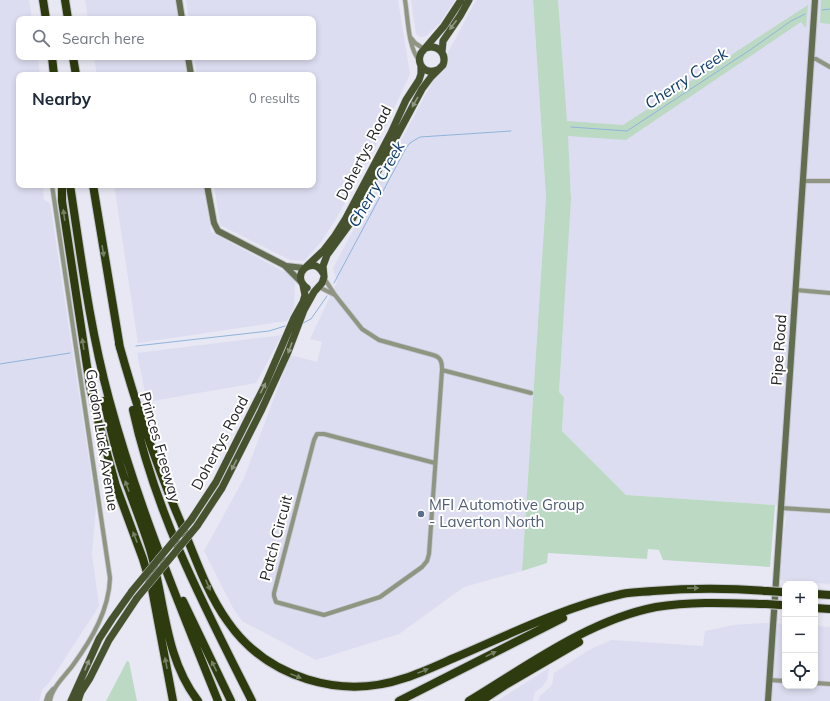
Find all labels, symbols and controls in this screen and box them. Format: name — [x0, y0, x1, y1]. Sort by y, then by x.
search box — [16, 16, 316, 60]
one-way arrow — [449, 20, 458, 31]
icon: search — [30, 27, 52, 49]
text: Search here — [62, 29, 144, 48]
water label: Cherry Creek — [641, 42, 732, 113]
text: Nearby — [32, 88, 91, 109]
text: 0 results — [249, 90, 300, 106]
one-way arrow — [412, 96, 418, 108]
street label: Dohertys Road — [332, 102, 396, 203]
water label: Cherry Creek — [343, 137, 409, 231]
one-way arrow — [61, 209, 67, 222]
one-way arrow — [101, 245, 107, 257]
street label: Pipe Road — [767, 314, 790, 386]
one-way arrow — [80, 338, 86, 350]
one-way arrow — [286, 342, 292, 354]
street label: Gordon Luck Avenue — [82, 368, 123, 512]
one-way arrow — [260, 382, 266, 394]
street label: Princes Freeway — [136, 390, 185, 504]
street label: Dohertys Road — [187, 392, 252, 493]
one-way arrow — [231, 459, 237, 471]
one-way arrow — [124, 480, 130, 492]
street label: Patch Circuit — [255, 493, 296, 583]
place label: MFI Automotive Group - Laverton North — [429, 495, 584, 531]
marker: MFI Automotive Group - Laverton North — [416, 509, 426, 519]
one-way arrow — [131, 530, 137, 542]
one-way arrow — [205, 580, 211, 592]
map controls — [782, 581, 818, 689]
button: + — [782, 581, 818, 617]
one-way arrow — [687, 585, 699, 592]
button: − — [782, 617, 818, 653]
one-way arrow — [486, 651, 497, 657]
button: locate — [782, 653, 818, 689]
one-way arrow — [162, 657, 168, 669]
one-way arrow — [84, 659, 90, 671]
one-way arrow — [211, 660, 217, 672]
one-way arrow — [417, 668, 429, 674]
one-way arrow — [291, 673, 303, 679]

